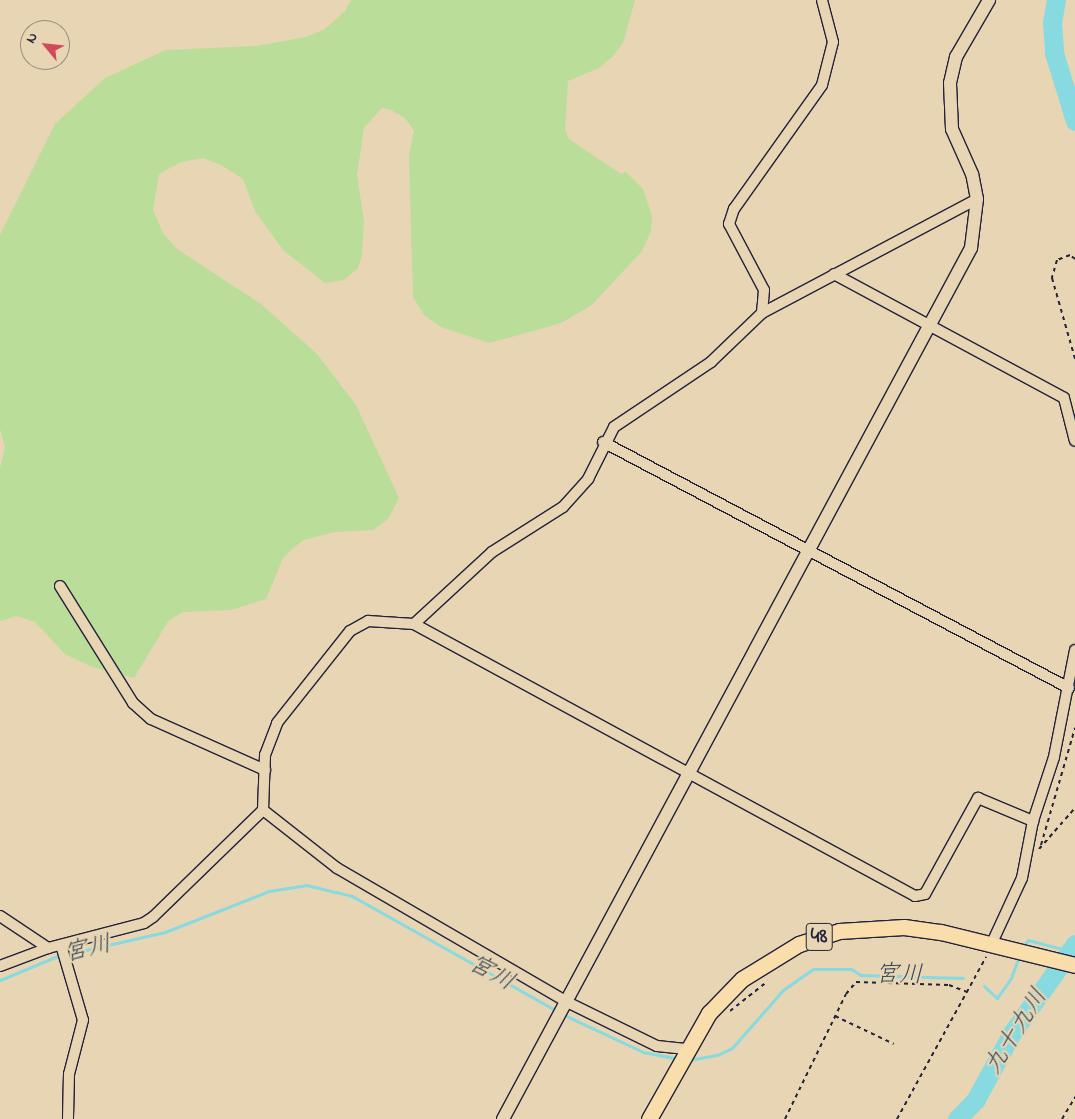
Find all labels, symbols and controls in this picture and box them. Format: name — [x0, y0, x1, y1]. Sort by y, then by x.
north arrow — [20, 20, 70, 70]
text: N — [21, 29, 44, 47]
road number: 48 — [805, 919, 833, 956]
water label: 宮川 — [61, 931, 115, 969]
water label: 宮川 — [463, 950, 519, 998]
water label: 宮川 — [875, 961, 923, 991]
water label: 九十九川 — [979, 984, 1055, 1080]

